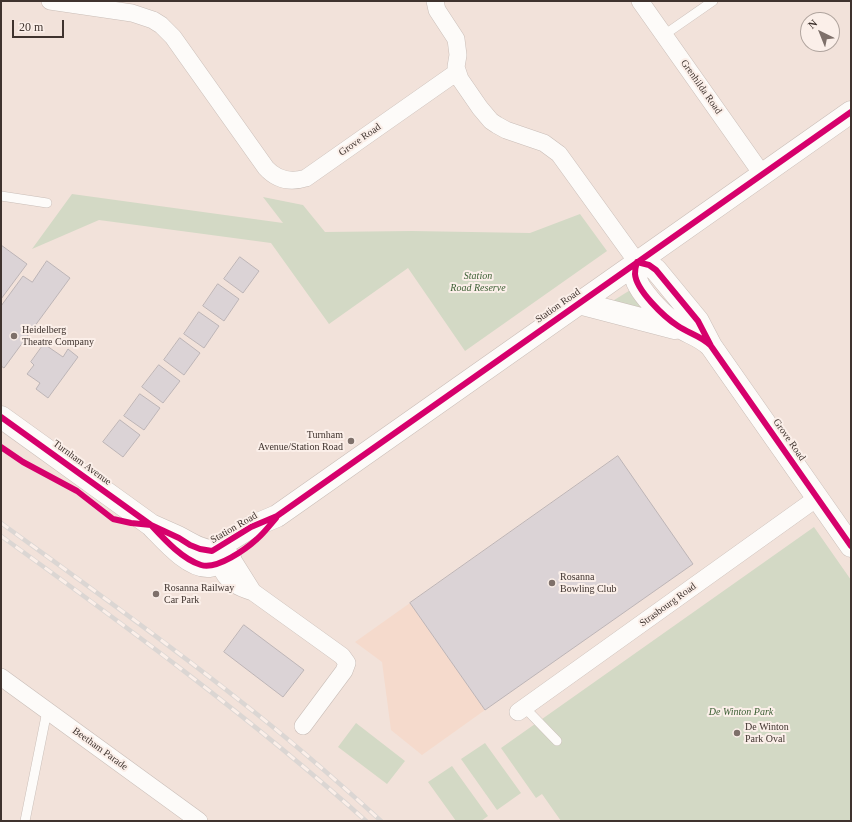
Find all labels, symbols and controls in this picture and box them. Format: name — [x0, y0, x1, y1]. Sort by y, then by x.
scale bar — [14, 12, 66, 38]
north arrow — [800, 12, 840, 52]
text: N — [805, 17, 819, 31]
text: 20 m — [19, 20, 43, 34]
street label: Grenhilda Road — [678, 58, 724, 116]
street label: Grove Road — [337, 121, 383, 159]
park label: Station Road Reserve — [450, 270, 506, 294]
street label: Station Road — [533, 286, 583, 326]
place label: Heidelberg Theatre Company — [22, 324, 94, 348]
marker: Heidelberg Theatre Company — [9, 331, 19, 341]
street label: Grove Road — [770, 417, 808, 463]
place label: Turnham Avenue/Station Road — [258, 429, 343, 452]
marker: Turnham Avenue/Station Road — [346, 436, 356, 446]
street label: Turnham Avenue — [50, 438, 114, 488]
street label: Station Road — [209, 510, 259, 546]
place label: Rosanna Bowling Club — [560, 571, 616, 594]
marker: Rosanna Bowling Club — [547, 578, 557, 588]
street label: Strasbourg Road — [637, 581, 699, 629]
place label: Rosanna Railway Car Park — [164, 582, 234, 606]
marker: Rosanna Railway Car Park — [151, 589, 161, 599]
park label: De Winton Park — [709, 706, 773, 718]
place label: De Winton Park Oval — [745, 721, 789, 744]
street label: Beetham Parade — [70, 725, 130, 773]
marker: De Winton Park Oval — [732, 728, 742, 738]

